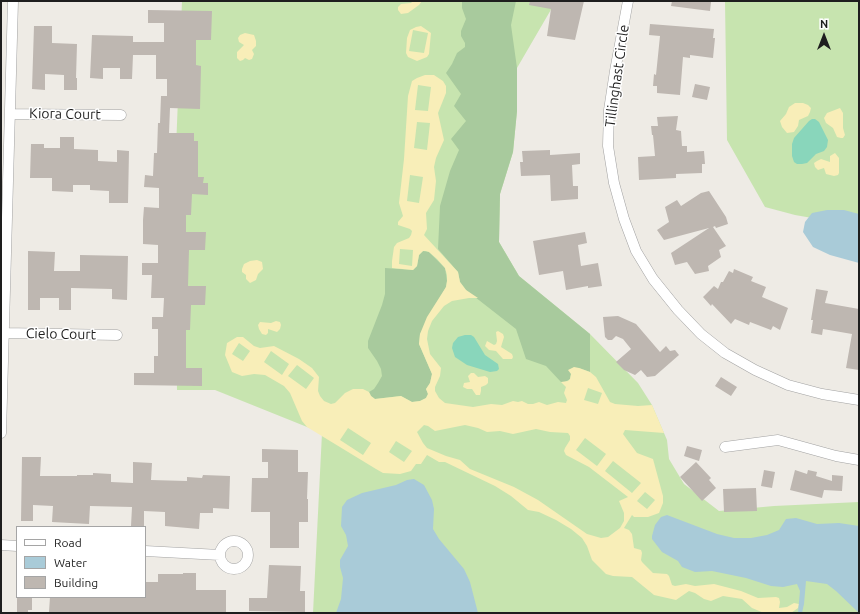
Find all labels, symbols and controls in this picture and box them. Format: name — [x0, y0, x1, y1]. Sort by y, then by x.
north arrow — [804, 16, 844, 56]
text: N — [820, 18, 828, 30]
street label: Tillinghast Circle — [601, 24, 633, 128]
street label: Kiora Court — [29, 105, 101, 123]
street label: Cielo Court — [26, 325, 96, 343]
legend — [16, 526, 146, 598]
text: Road — [54, 536, 82, 549]
text: Water — [54, 556, 87, 569]
text: Building — [54, 576, 98, 589]

